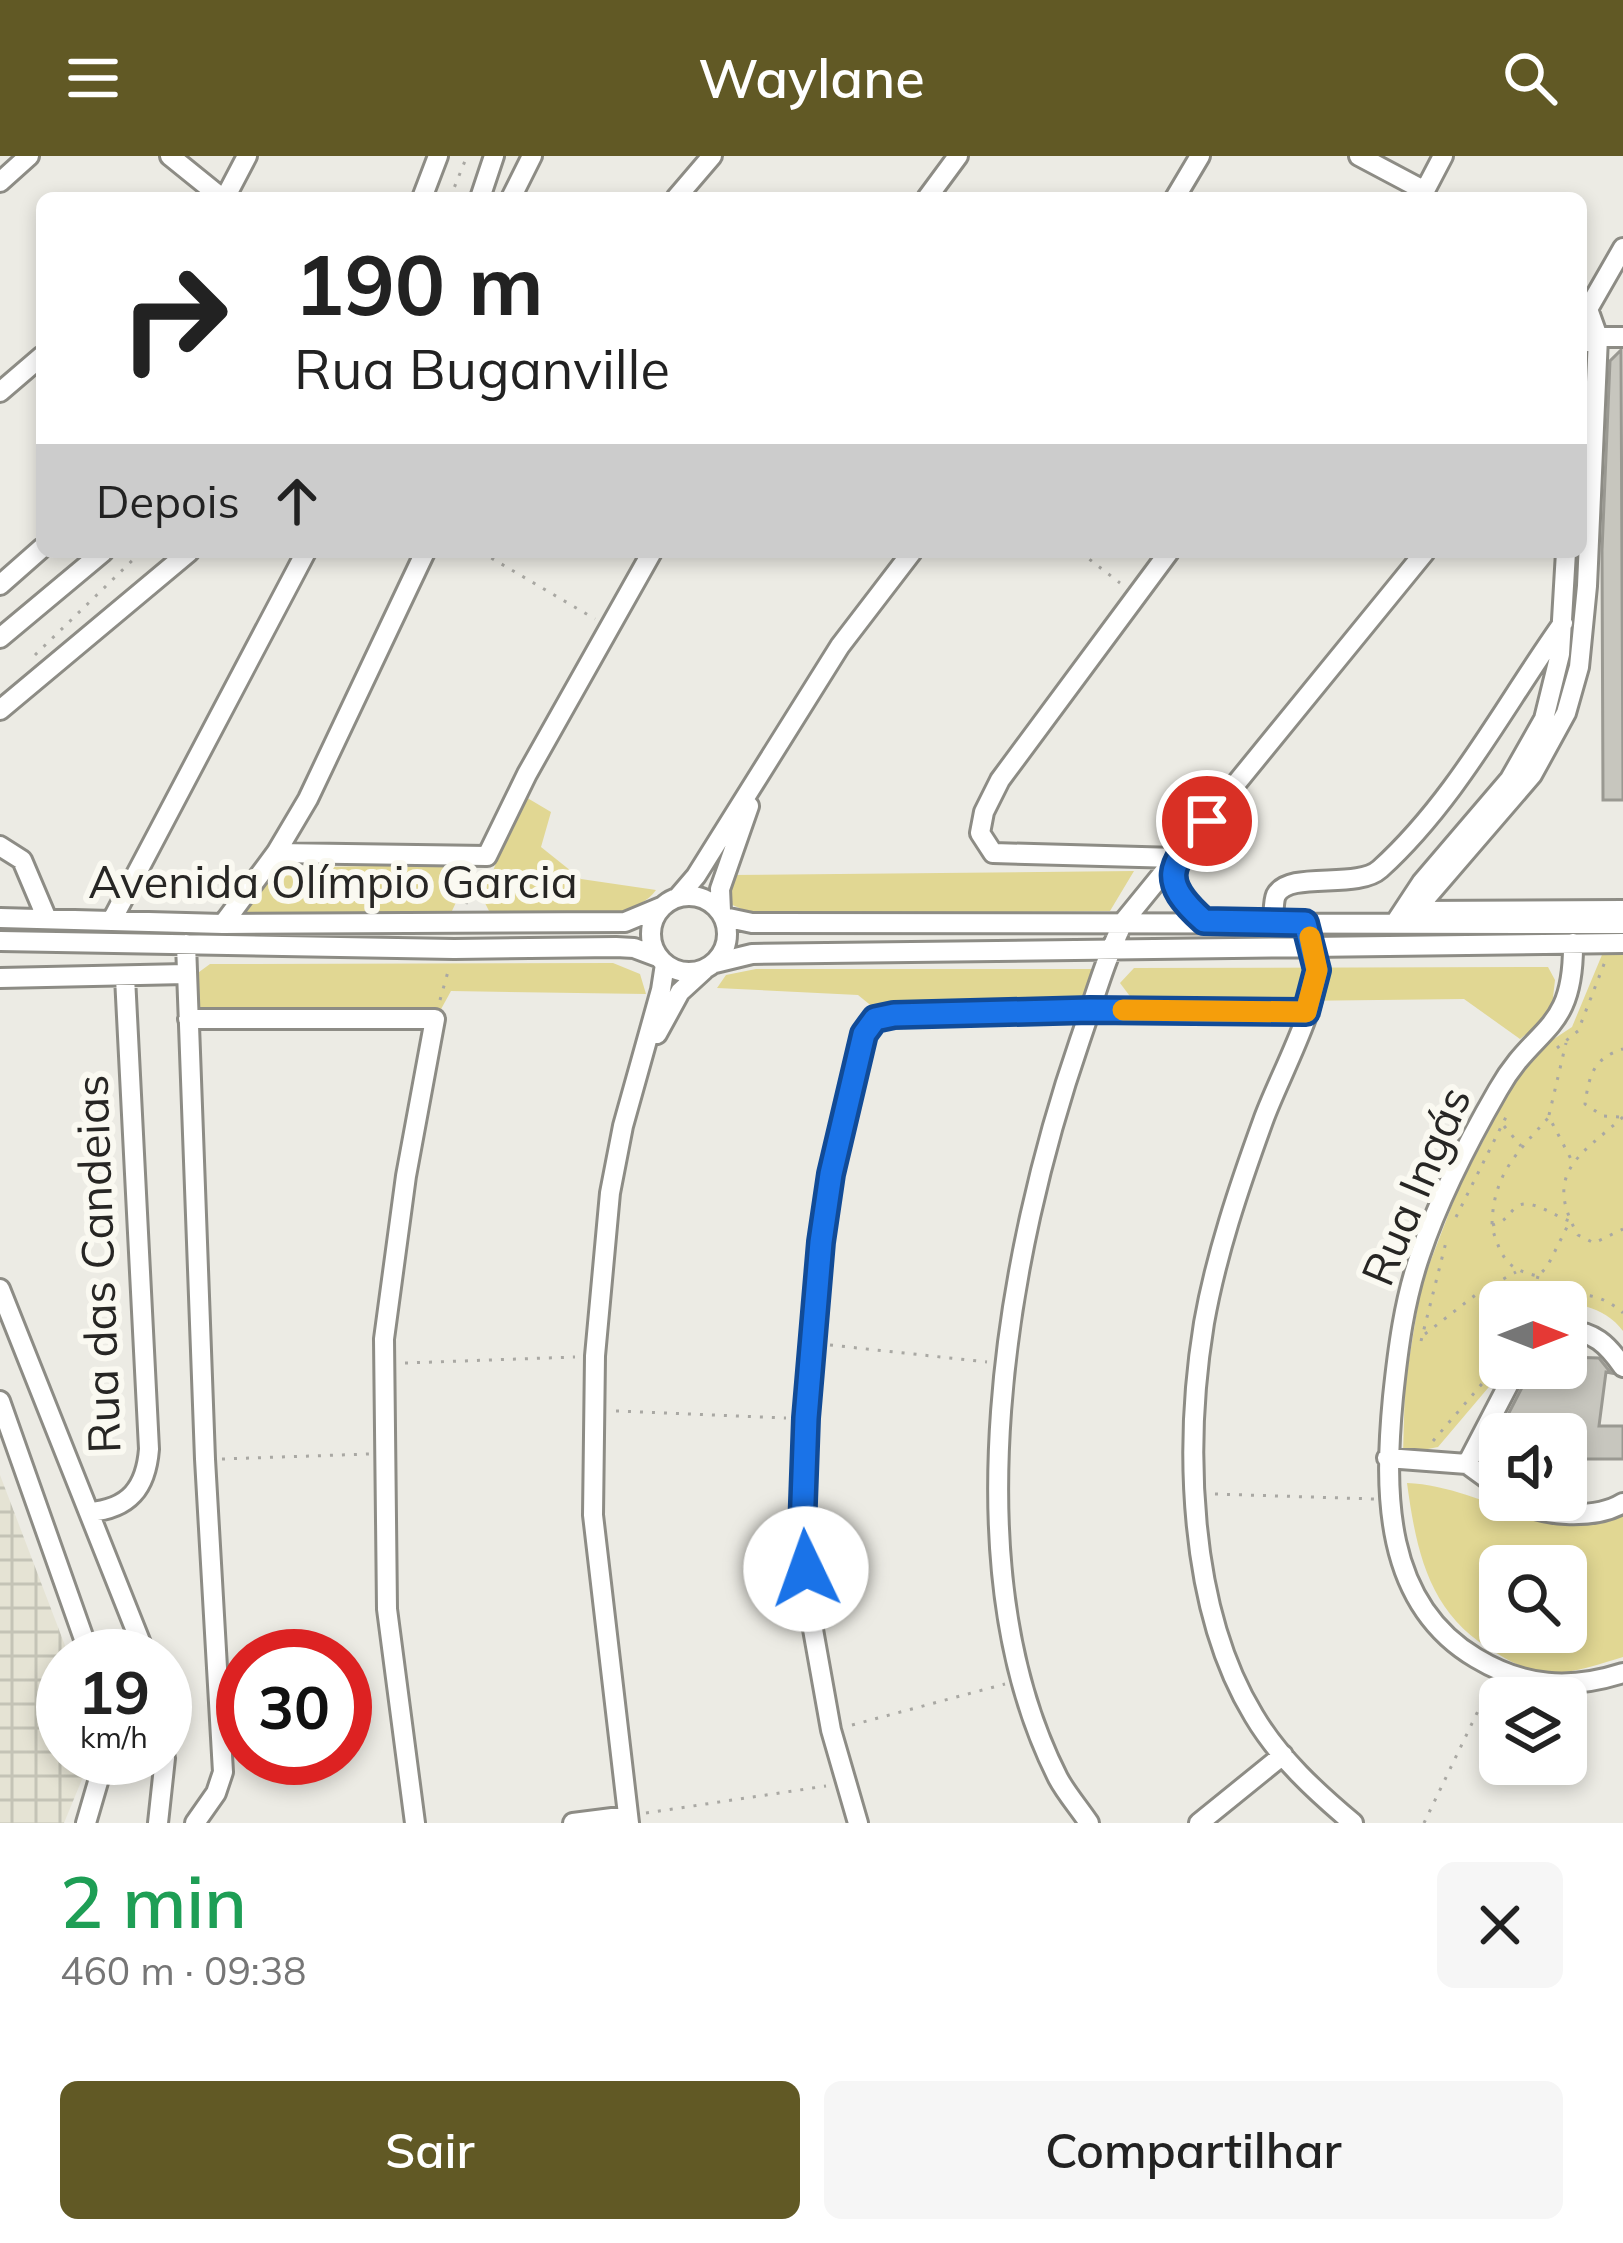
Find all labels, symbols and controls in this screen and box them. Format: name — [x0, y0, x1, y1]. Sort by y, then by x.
text: Waylane — [698, 44, 925, 112]
icon: menu — [60, 45, 126, 111]
icon: search — [1497, 45, 1563, 111]
text: 190 m — [294, 231, 544, 336]
icon: right — [96, 240, 252, 396]
text: Rua Buganville — [294, 335, 670, 403]
icon: ahead — [264, 468, 330, 534]
text: Depois — [96, 473, 240, 529]
pin — [1156, 770, 1258, 872]
icon: arrive — [1174, 788, 1240, 854]
street label: Avenida Olímpio Garcia — [88, 853, 578, 909]
street label: Rua das Candeias — [62, 1074, 132, 1454]
street label: Rua Ingás — [1348, 1078, 1482, 1293]
north arrow — [1479, 1281, 1587, 1389]
map controls — [1479, 1281, 1587, 1785]
button: sound — [1479, 1413, 1587, 1521]
position arrow — [743, 1506, 869, 1632]
button: search — [1479, 1545, 1587, 1653]
speed limit sign: 30 — [216, 1629, 372, 1785]
text: 19 — [78, 1654, 150, 1729]
button: layers — [1479, 1677, 1587, 1785]
text: km/h — [80, 1718, 148, 1756]
text: 2 min — [60, 1856, 247, 1946]
button: close — [1437, 1862, 1563, 1988]
text: 460 m · 09:38 — [60, 1946, 306, 1995]
button: Sair — [60, 2081, 800, 2219]
button: Compartilhar — [824, 2081, 1563, 2219]

